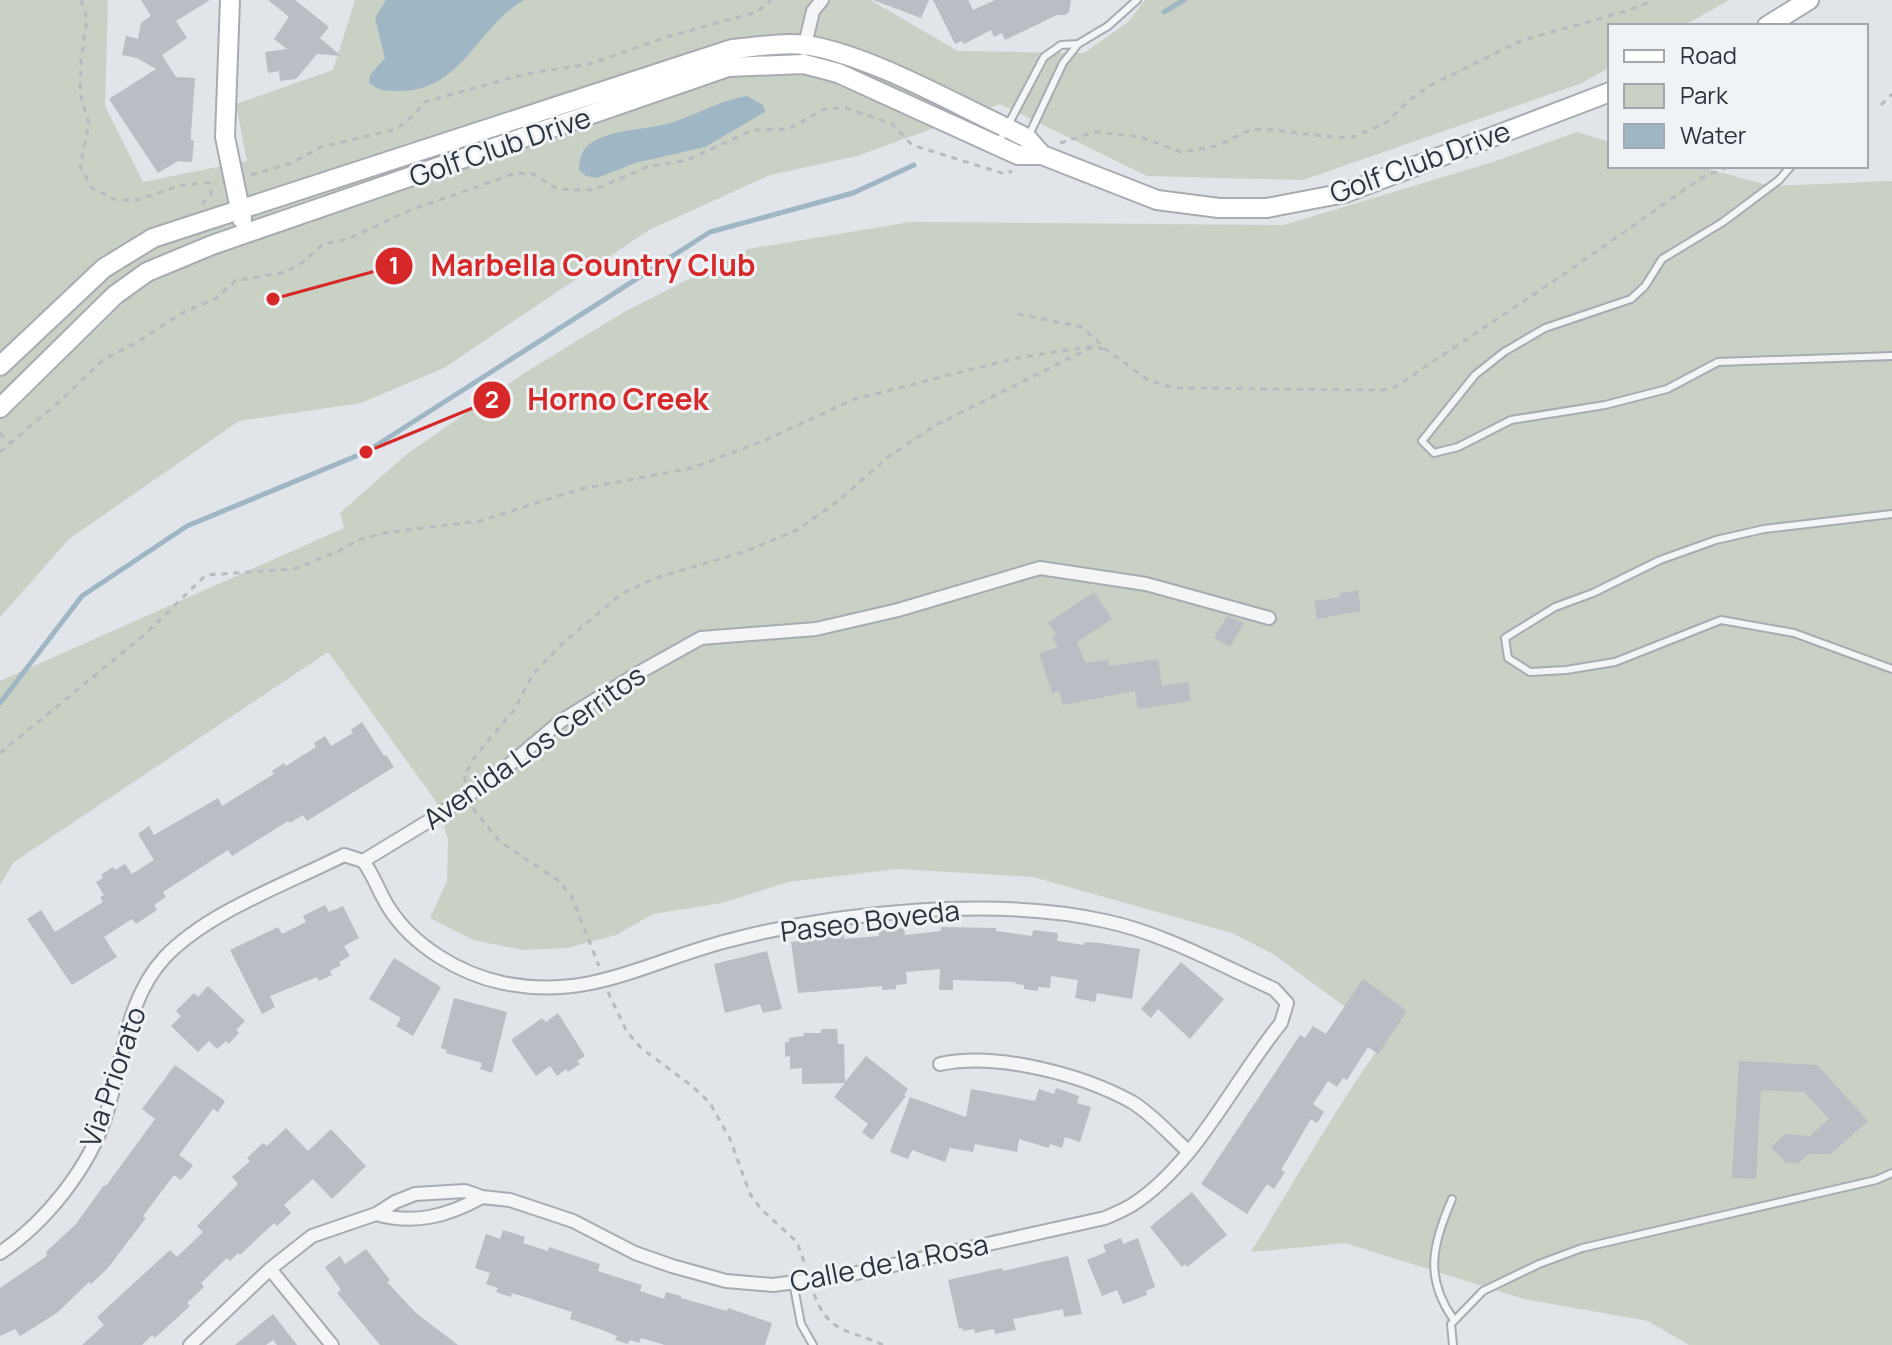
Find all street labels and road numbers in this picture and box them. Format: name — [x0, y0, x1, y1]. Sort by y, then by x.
street label: Golf Club Drive — [404, 97, 595, 195]
street label: Golf Club Drive — [1324, 111, 1515, 211]
street label: Avenida Los Cerritos — [415, 655, 652, 837]
street label: Paseo Boveda — [778, 890, 962, 950]
street label: Via Priorato — [70, 1001, 154, 1152]
street label: Calle de la Rosa — [786, 1224, 991, 1300]

